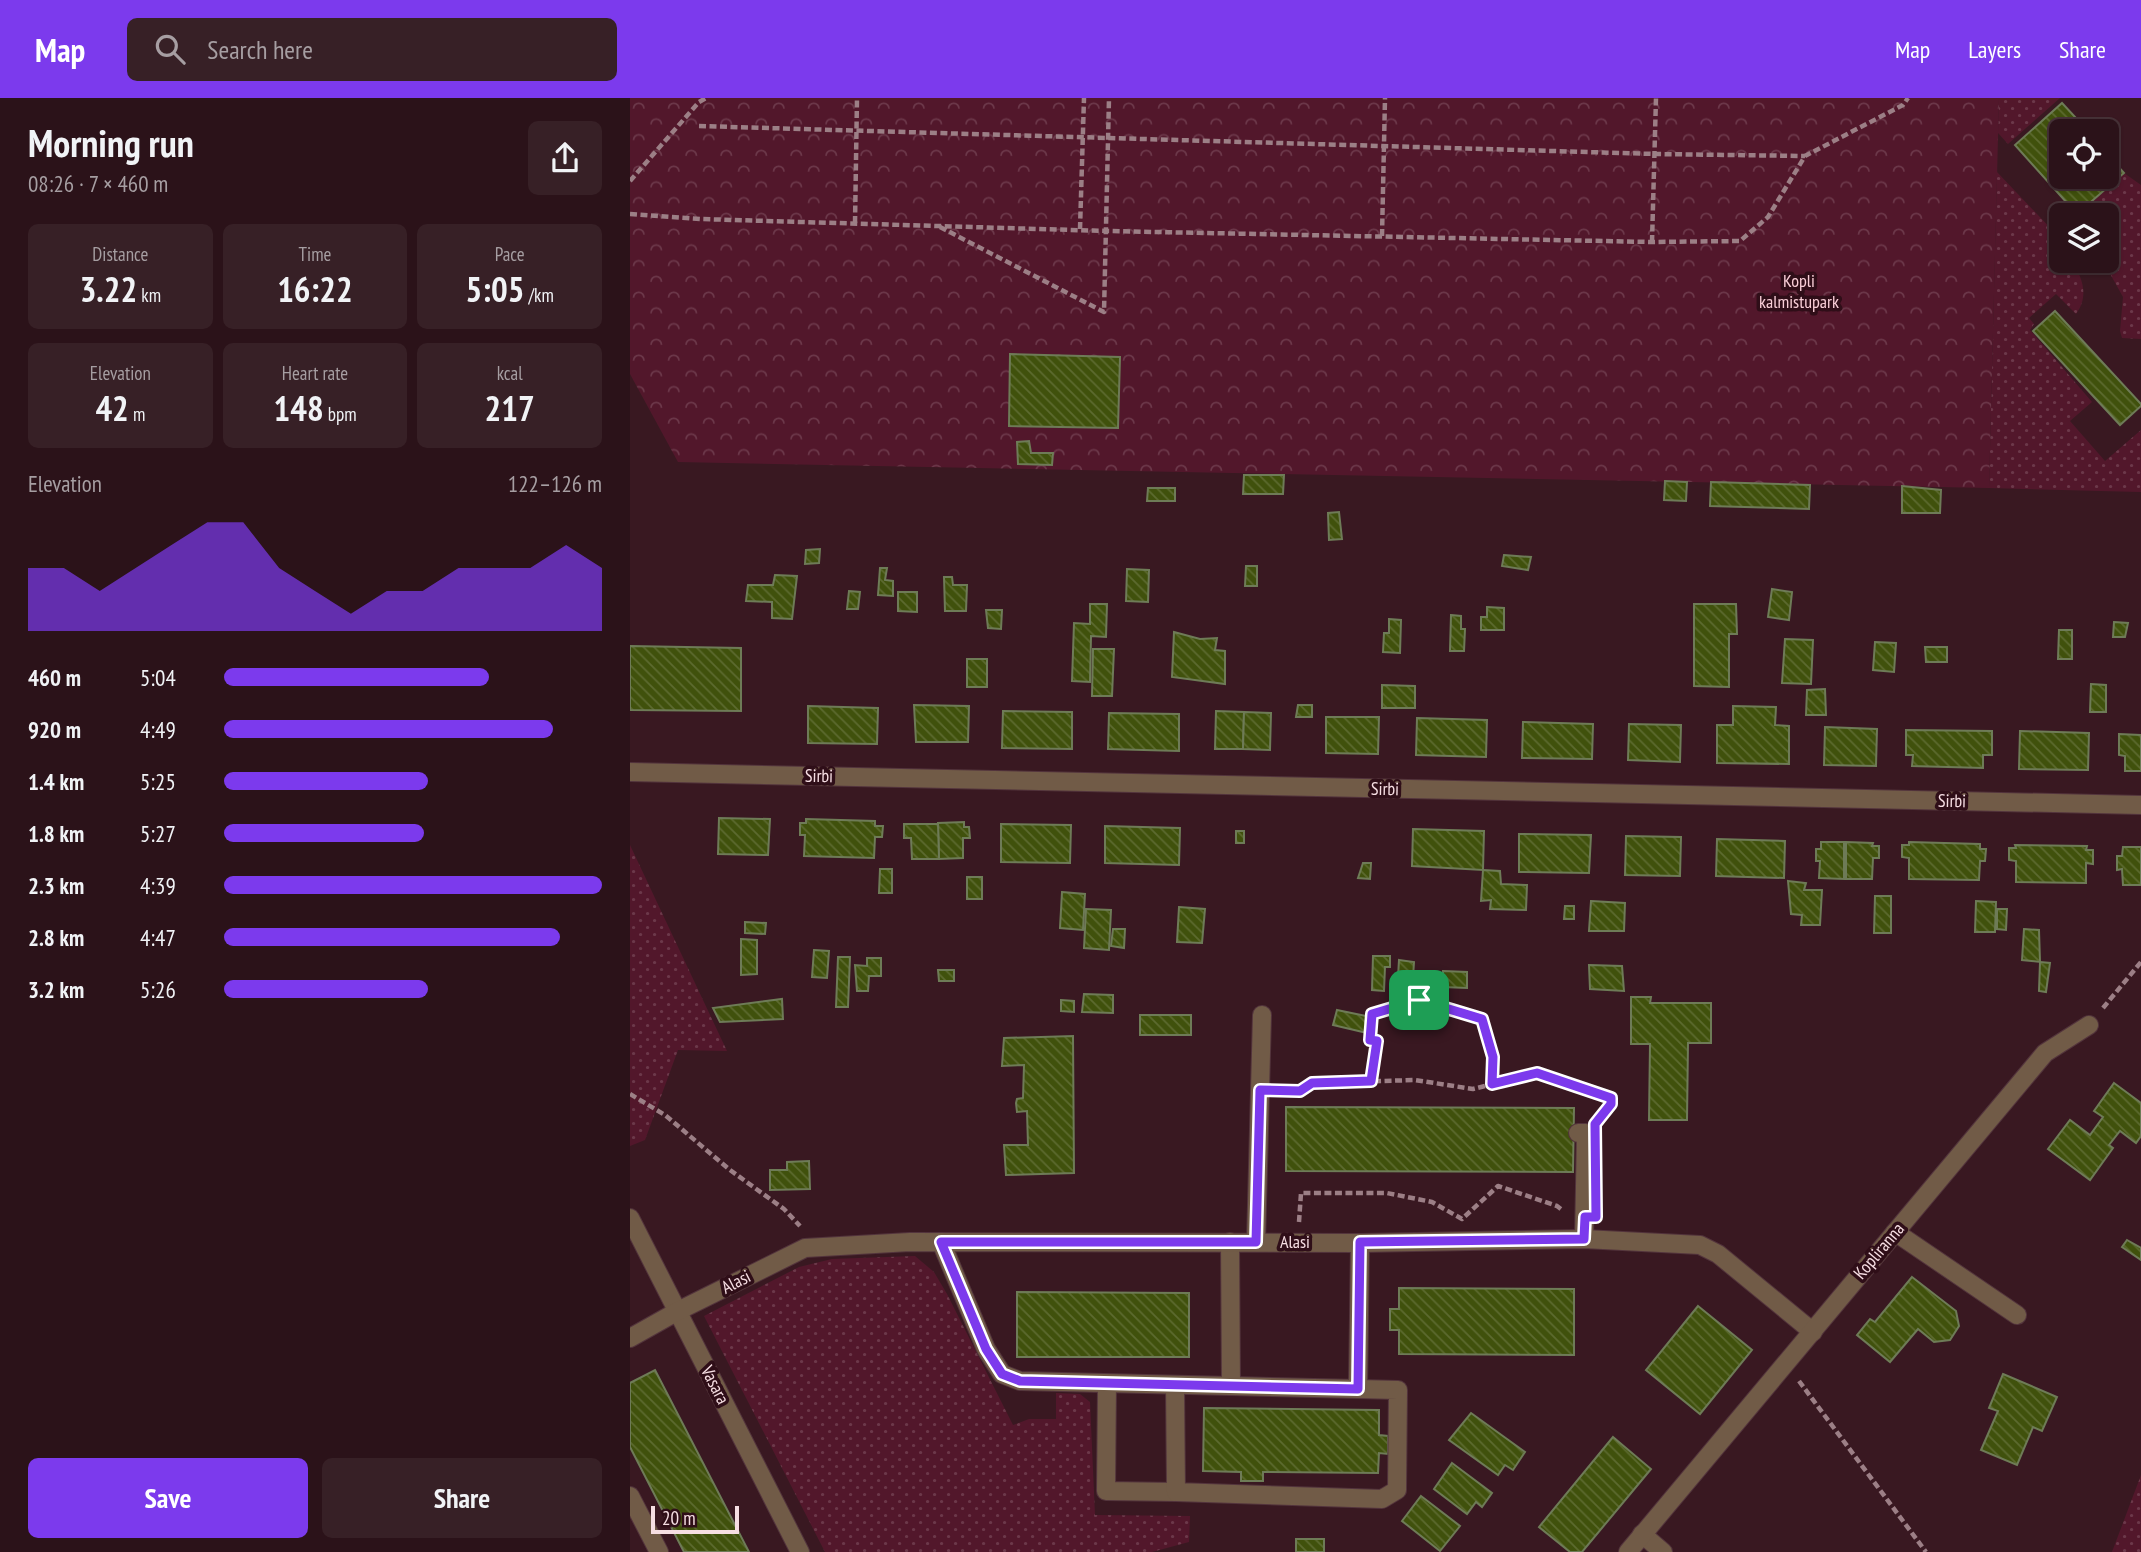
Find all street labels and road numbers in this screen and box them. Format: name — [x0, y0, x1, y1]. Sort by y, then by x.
street label: Sirbi — [805, 764, 833, 787]
street label: Sirbi — [1371, 777, 1399, 800]
street label: Sirbi — [1938, 789, 1966, 812]
street label: Kopliranna — [1848, 1218, 1909, 1284]
street label: Alasi — [1280, 1230, 1310, 1253]
street label: Alasi — [717, 1265, 754, 1299]
street label: Vasara — [696, 1361, 735, 1408]

